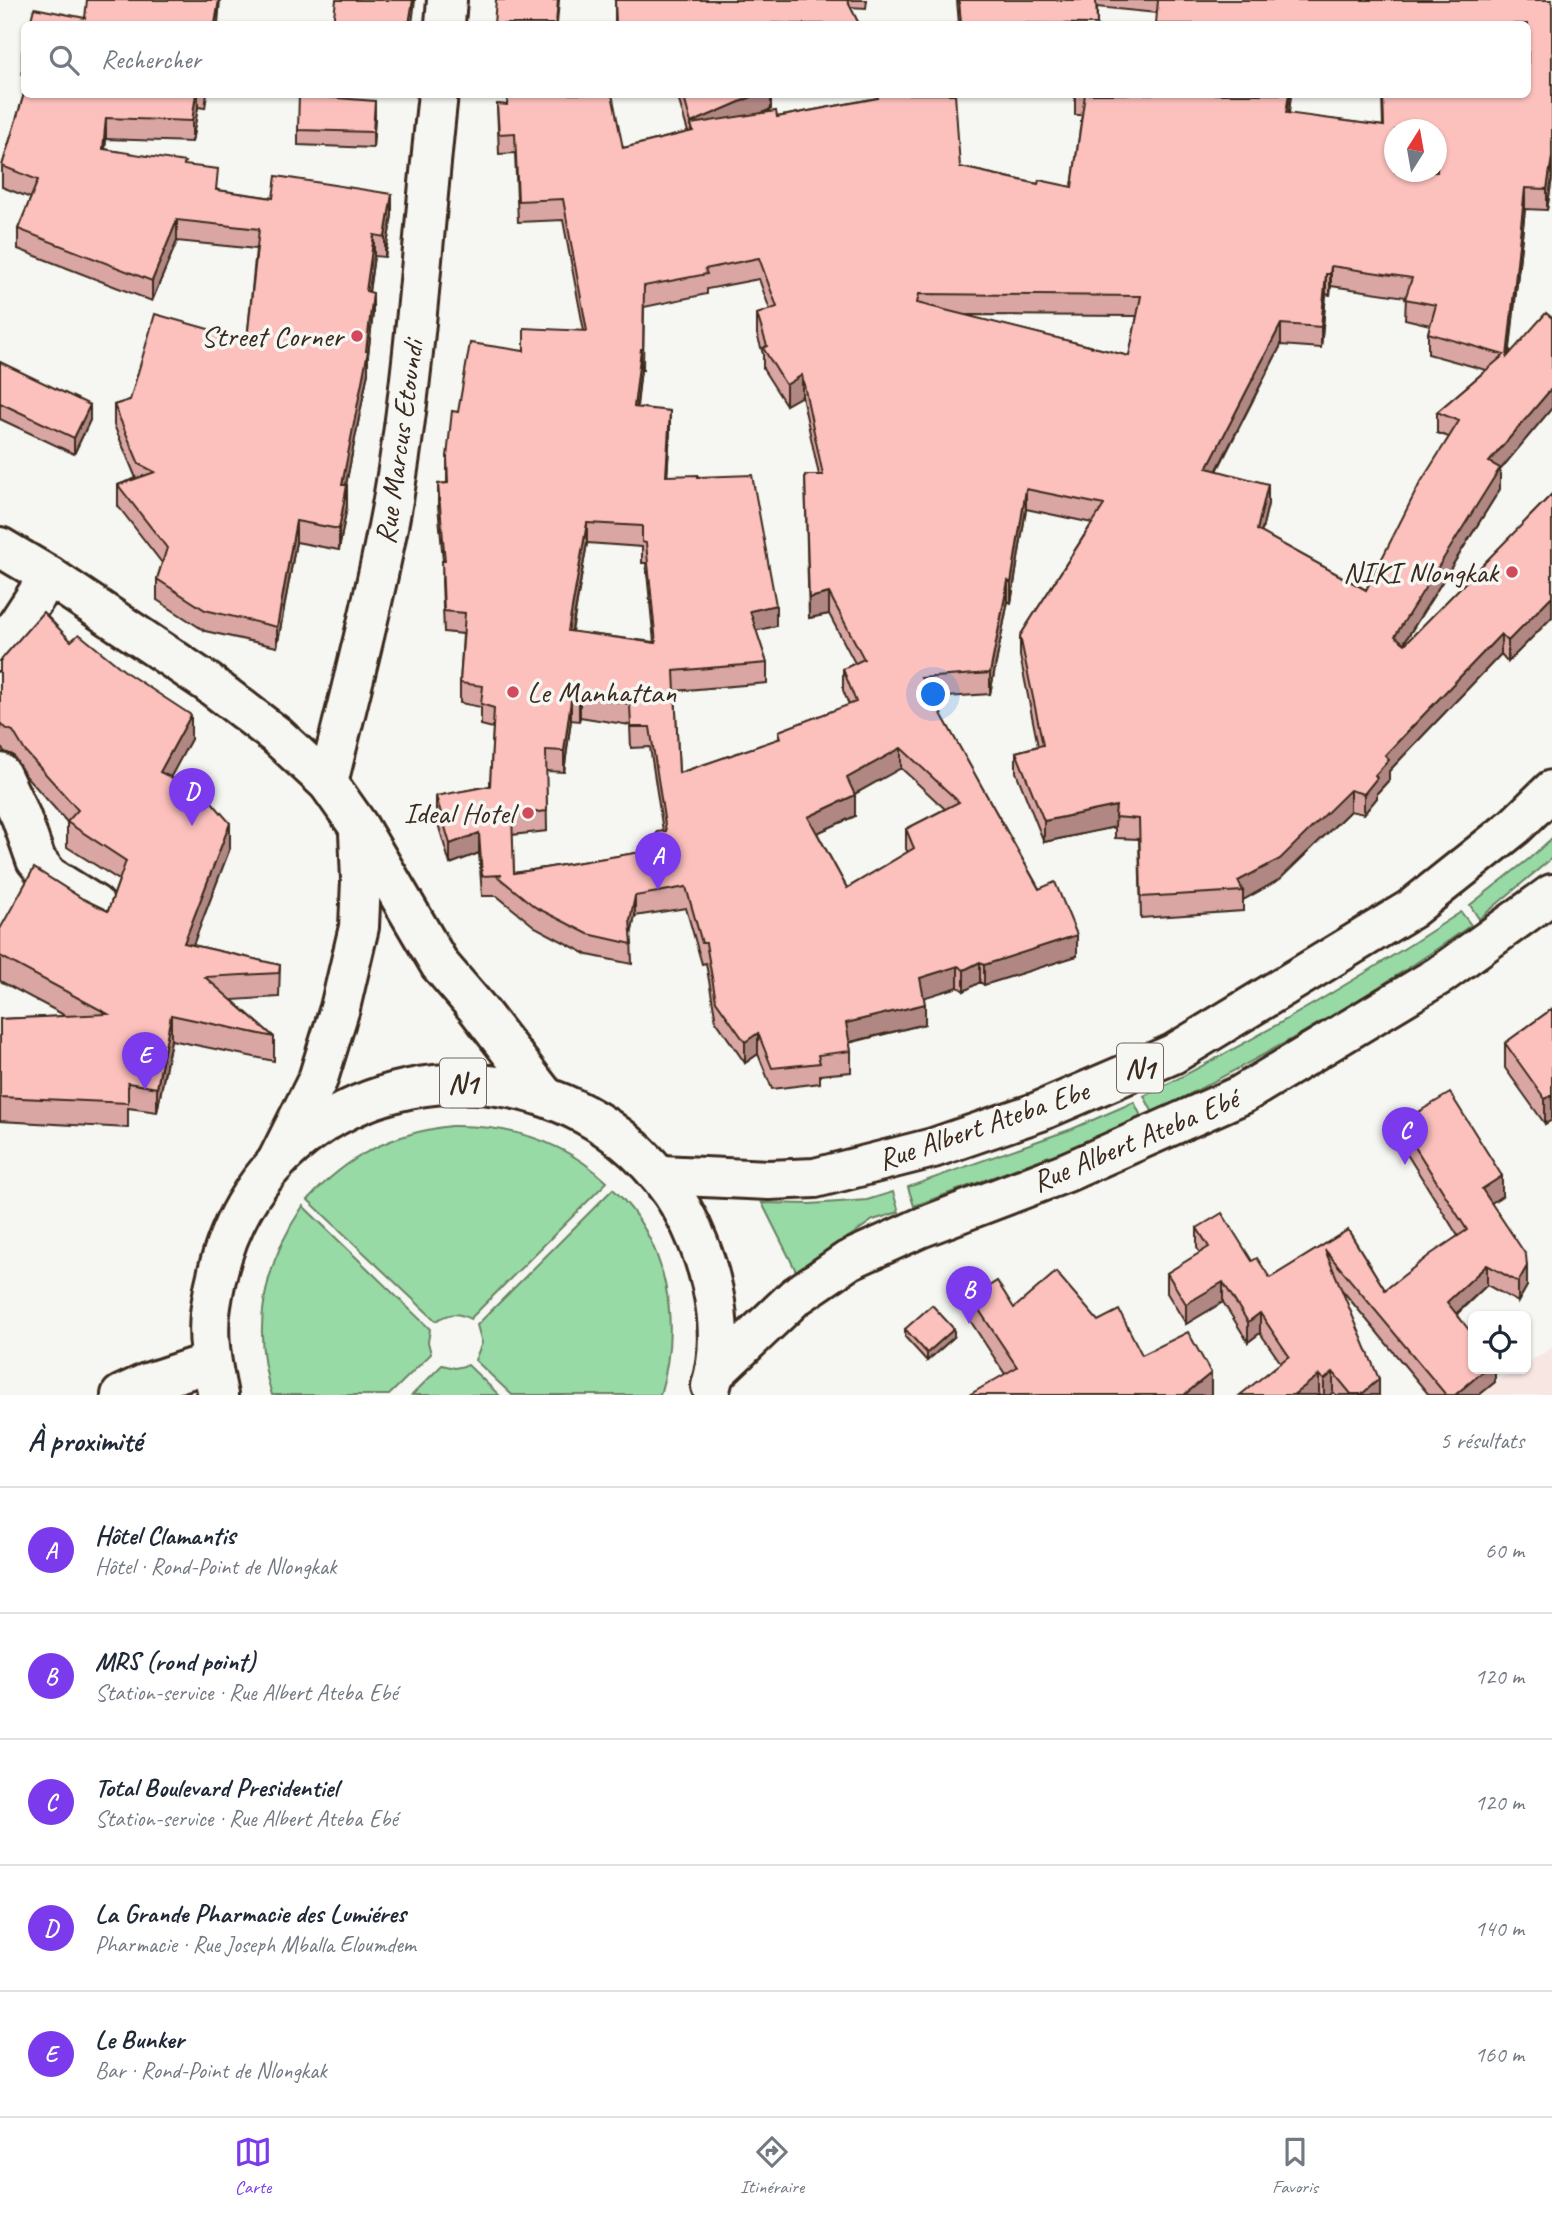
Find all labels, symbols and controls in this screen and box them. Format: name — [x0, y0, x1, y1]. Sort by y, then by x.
search box — [21, 21, 1531, 98]
icon: search — [45, 41, 83, 79]
text: Rechercher — [101, 43, 201, 76]
north arrow — [1384, 119, 1447, 182]
place label: Street Corner — [201, 317, 345, 355]
marker: Street Corner — [349, 328, 365, 344]
street label: Rue Marcus Etoundi — [366, 334, 433, 546]
place label: NIKI Nlongkak — [1343, 553, 1500, 591]
marker: NIKI Nlongkak — [1504, 564, 1520, 580]
place label: Le Manhattan — [527, 673, 677, 711]
your location — [916, 677, 950, 711]
marker: Le Manhattan — [505, 684, 521, 700]
pin: D — [169, 768, 215, 826]
place label: Ideal Hotel — [404, 794, 519, 832]
marker: Ideal Hotel — [520, 805, 536, 821]
pin: A — [635, 832, 681, 890]
pin: E — [122, 1032, 168, 1090]
road number: N1 — [1117, 1044, 1163, 1092]
road number: N1 — [440, 1058, 486, 1108]
street label: Rue Albert Ateba Ebe — [873, 1070, 1095, 1179]
street label: Rue Albert Ateba Ebé — [1026, 1078, 1248, 1201]
pin: C — [1382, 1107, 1428, 1165]
pin: B — [946, 1266, 992, 1324]
map controls — [1468, 1311, 1531, 1374]
button: locate — [1468, 1311, 1531, 1374]
text: À proximité — [28, 1422, 142, 1460]
text: 5 résultats — [1440, 1426, 1524, 1455]
text: Hôtel Clamantis — [95, 1519, 235, 1552]
text: A — [45, 1536, 57, 1565]
text: 60 m — [1485, 1536, 1524, 1565]
text: Hôtel · Rond-Point de Nlongkak — [95, 1552, 336, 1581]
text: MRS (rond point) — [95, 1645, 255, 1678]
text: B — [45, 1662, 57, 1691]
text: 120 m — [1475, 1662, 1524, 1691]
text: Station-service · Rue Albert Ateba Ebé — [95, 1678, 398, 1707]
text: Total Boulevard Presidentiel — [95, 1771, 338, 1804]
text: C — [46, 1788, 56, 1817]
text: 120 m — [1475, 1788, 1524, 1817]
text: Station-service · Rue Albert Ateba Ebé — [95, 1804, 398, 1833]
text: La Grande Pharmacie des Lumiéres — [95, 1897, 406, 1930]
text: D — [44, 1914, 58, 1943]
text: 140 m — [1475, 1914, 1524, 1943]
text: Pharmacie · Rue Joseph Mballa Eloumdem — [95, 1930, 416, 1959]
text: Le Bunker — [95, 2023, 184, 2056]
text: E — [45, 2040, 57, 2069]
text: 160 m — [1475, 2040, 1524, 2069]
text: Bar · Rond-Point de Nlongkak — [95, 2056, 327, 2085]
tab: Carte — [234, 2133, 272, 2199]
tab: Itinéraire — [740, 2133, 804, 2199]
tab: Favoris — [1272, 2133, 1318, 2199]

